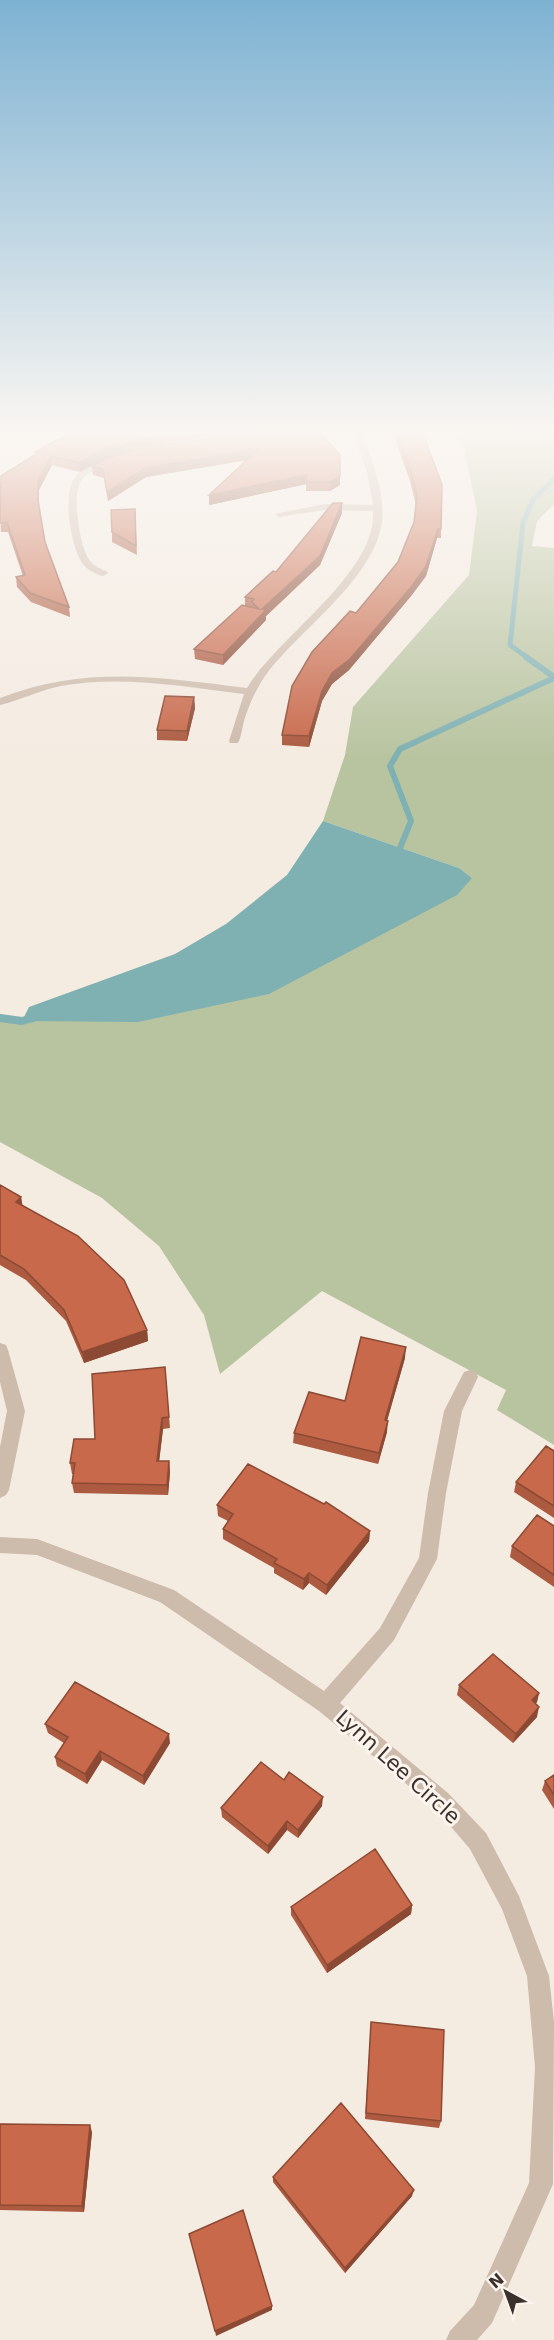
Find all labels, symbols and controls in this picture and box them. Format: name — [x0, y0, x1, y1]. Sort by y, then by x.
street label: Lynn Lee Circle — [331, 1705, 465, 1829]
north arrow — [476, 2262, 536, 2322]
text: N — [485, 2269, 508, 2293]

